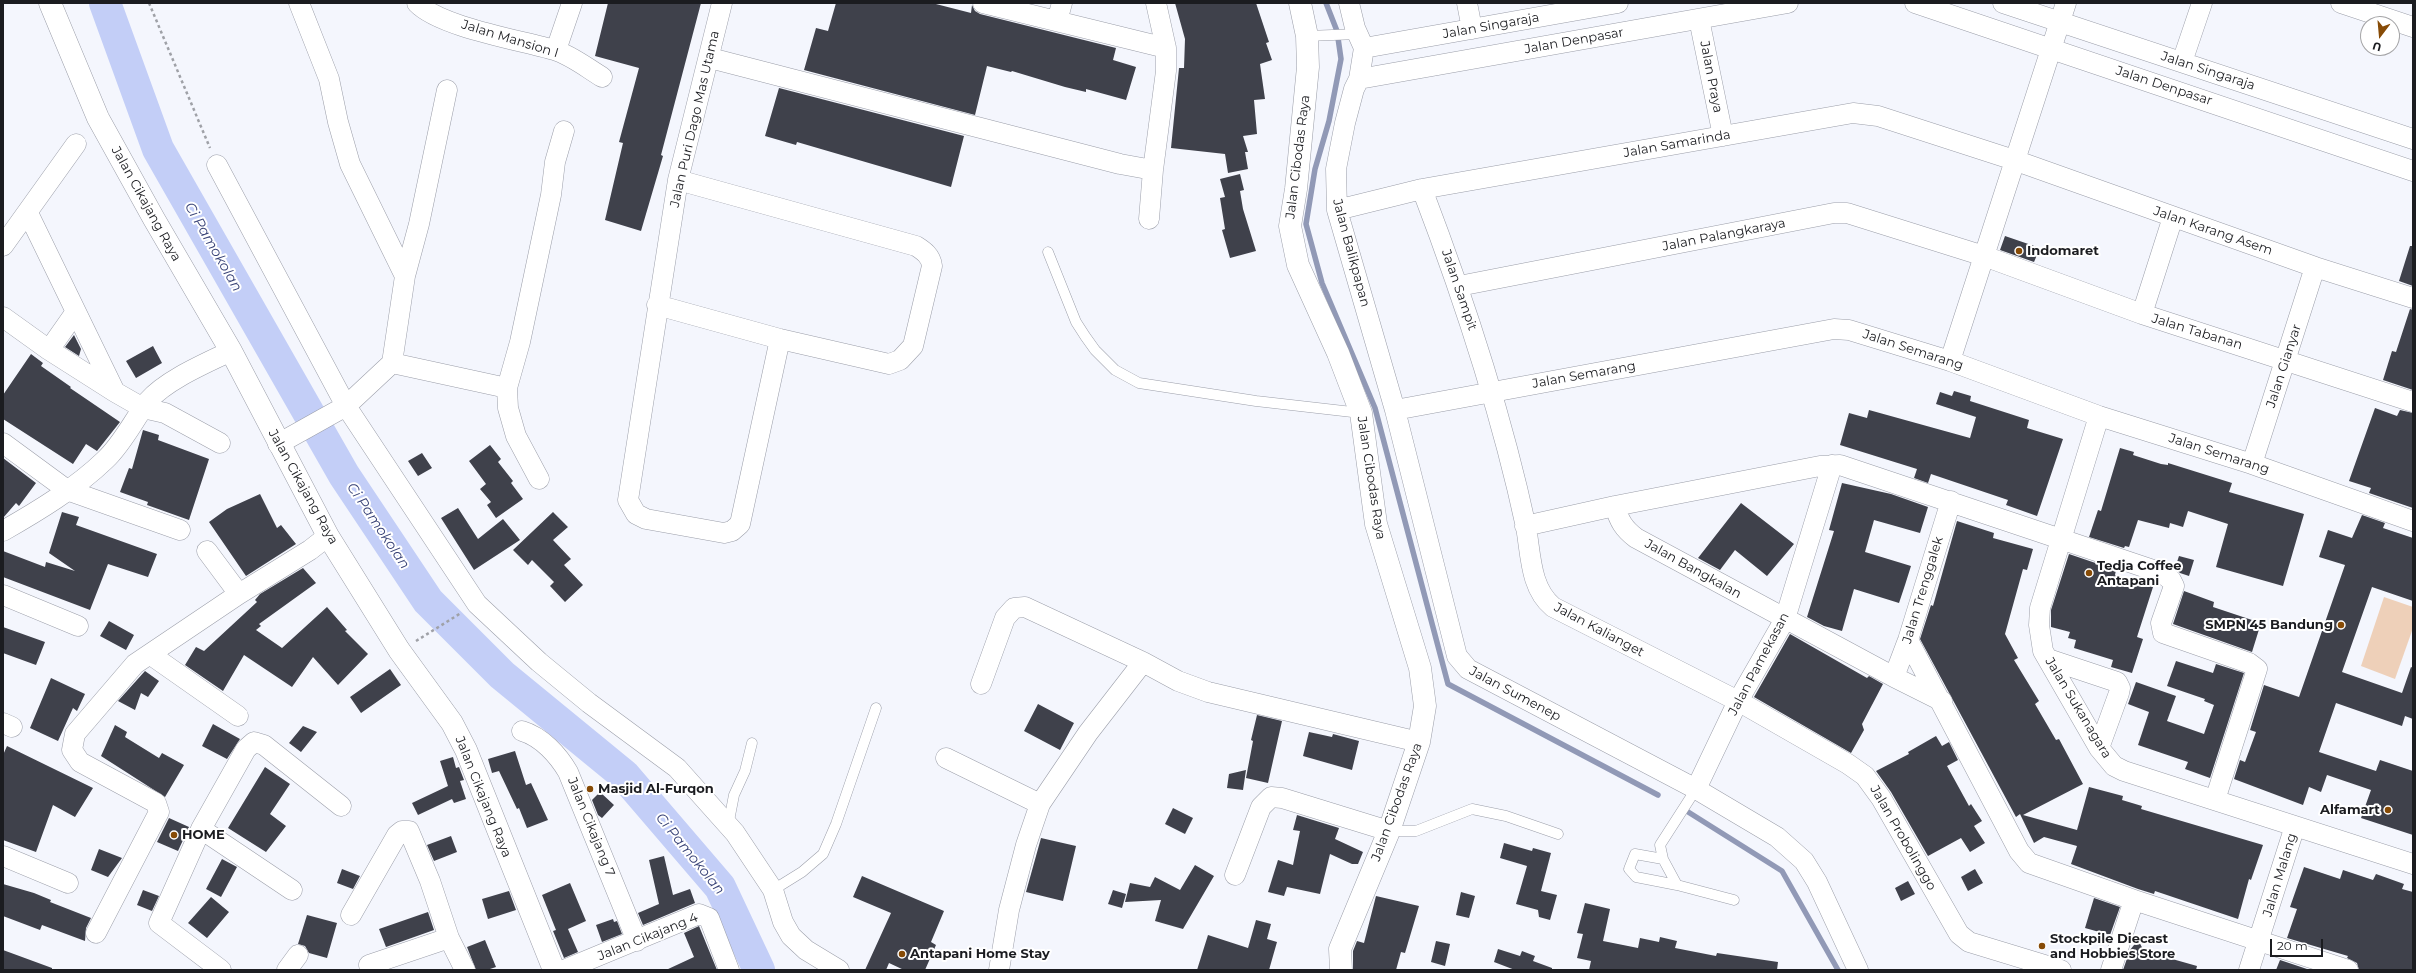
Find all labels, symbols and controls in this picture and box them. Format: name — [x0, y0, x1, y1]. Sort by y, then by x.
street label: Jalan Singaraja — [1441, 10, 1541, 42]
north arrow — [2360, 16, 2400, 56]
street label: Jalan Mansion I — [460, 17, 560, 61]
street label: Jalan Denpasar — [1523, 25, 1625, 57]
street label: Jalan Puri Dago Mas Utama — [667, 29, 723, 209]
text: U — [2371, 39, 2383, 55]
street label: Jalan Praya — [1696, 40, 1726, 114]
street label: Jalan Singaraja — [2159, 48, 2257, 94]
street label: Jalan Denpasar — [2114, 63, 2214, 109]
street label: Jalan Cibodas Raya — [1283, 94, 1313, 220]
street label: Jalan Samarinda — [1622, 127, 1732, 161]
street label: Jalan Cikajang Raya — [108, 144, 184, 264]
street label: Jalan Balikpapan — [1329, 197, 1373, 309]
water label: Ci Pamokolan — [181, 199, 245, 295]
street label: Jalan Karang Asem — [2151, 203, 2275, 259]
street label: Jalan Palangkaraya — [1661, 215, 1787, 255]
place label: Indomaret — [2027, 243, 2099, 259]
marker: Indomaret — [2014, 246, 2024, 256]
street label: Jalan Sampit — [1438, 248, 1480, 332]
street label: Jalan Tabanan — [2150, 311, 2244, 353]
street label: Jalan Gianyar — [2263, 322, 2305, 410]
street label: Jalan Semarang — [1861, 326, 1965, 374]
street label: Jalan Semarang — [1531, 358, 1637, 392]
street label: Jalan Cibodas Raya — [1354, 415, 1388, 541]
street label: Jalan Cikajang Raya — [265, 427, 341, 547]
street label: Jalan Semarang — [2167, 430, 2271, 478]
water label: Ci Pamokolan — [343, 480, 413, 572]
street label: Jalan Trenggalek — [1899, 535, 1947, 645]
street label: Jalan Bangkalan — [1642, 536, 1744, 602]
place label: Tedja Coffee Antapani — [2097, 558, 2181, 589]
marker: Tedja Coffee Antapani — [2084, 568, 2094, 578]
street label: Jalan Kalianget — [1551, 600, 1647, 660]
street label: Jalan Pamekasan — [1725, 610, 1793, 718]
place label: SMPN 45 Bandung — [2205, 617, 2333, 633]
marker: SMPN 45 Bandung — [2336, 620, 2346, 630]
street label: Jalan Sukanagara — [2042, 655, 2114, 761]
street label: Jalan Sumenep — [1467, 663, 1563, 725]
street label: Jalan Cikajang Raya — [452, 734, 514, 860]
street label: Jalan Cibodas Raya — [1368, 741, 1426, 863]
street label: Jalan Cikajang 7 — [564, 775, 618, 879]
place label: Masjid Al-Furqon — [598, 781, 714, 797]
street label: Jalan Probolinggo — [1867, 783, 1939, 893]
marker: Masjid Al-Furqon — [585, 784, 595, 794]
place label: Alfamart — [2320, 802, 2380, 818]
marker: Alfamart — [2383, 805, 2393, 815]
water label: Ci Pamokolan — [652, 810, 728, 898]
place label: HOME — [182, 827, 225, 843]
marker: HOME — [169, 830, 179, 840]
street label: Jalan Malang — [2260, 831, 2300, 919]
street label: Jalan Cikajang 4 — [596, 910, 700, 964]
place label: Stockpile Diecast and Hobbies Store — [2050, 931, 2175, 962]
scale bar — [2272, 931, 2325, 957]
text: 20 m — [2277, 938, 2308, 953]
marker: Stockpile Diecast and Hobbies Store — [2037, 941, 2047, 951]
place label: Antapani Home Stay — [910, 946, 1050, 962]
marker: Antapani Home Stay — [897, 949, 907, 959]

